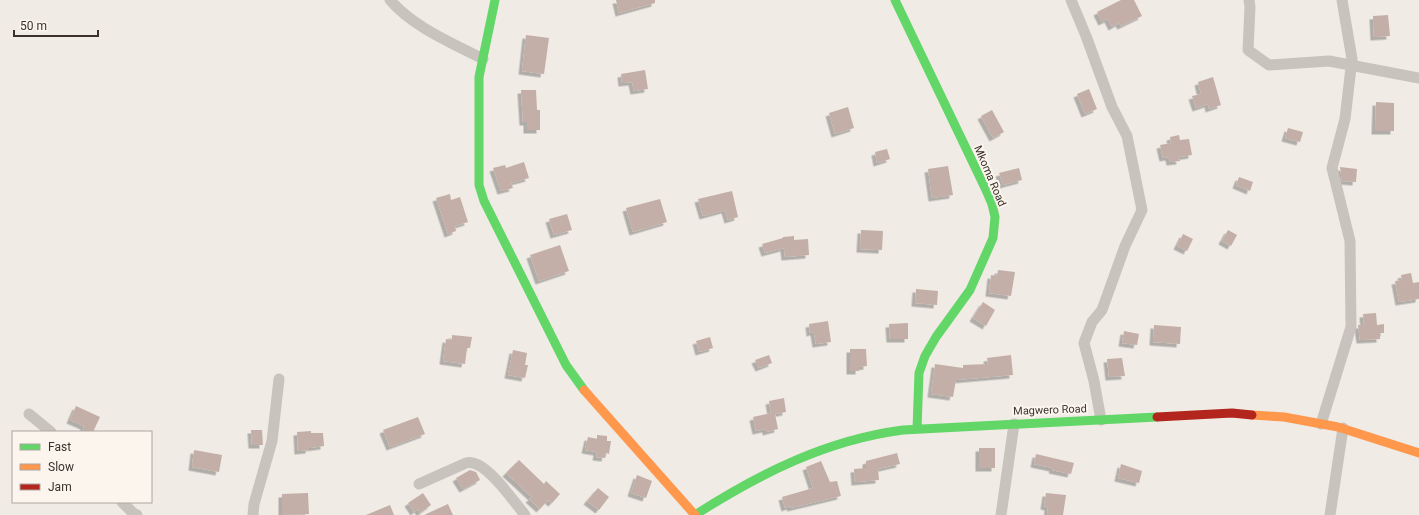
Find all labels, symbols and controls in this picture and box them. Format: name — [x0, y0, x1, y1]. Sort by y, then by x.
scale bar — [14, 12, 98, 38]
text: 50 m — [20, 19, 47, 33]
street label: Mkoma Road — [971, 144, 1009, 208]
street label: Magwero Road — [1013, 402, 1087, 418]
legend — [12, 431, 152, 503]
text: Fast — [48, 440, 71, 454]
text: Slow — [48, 460, 74, 474]
text: Jam — [48, 480, 72, 494]

